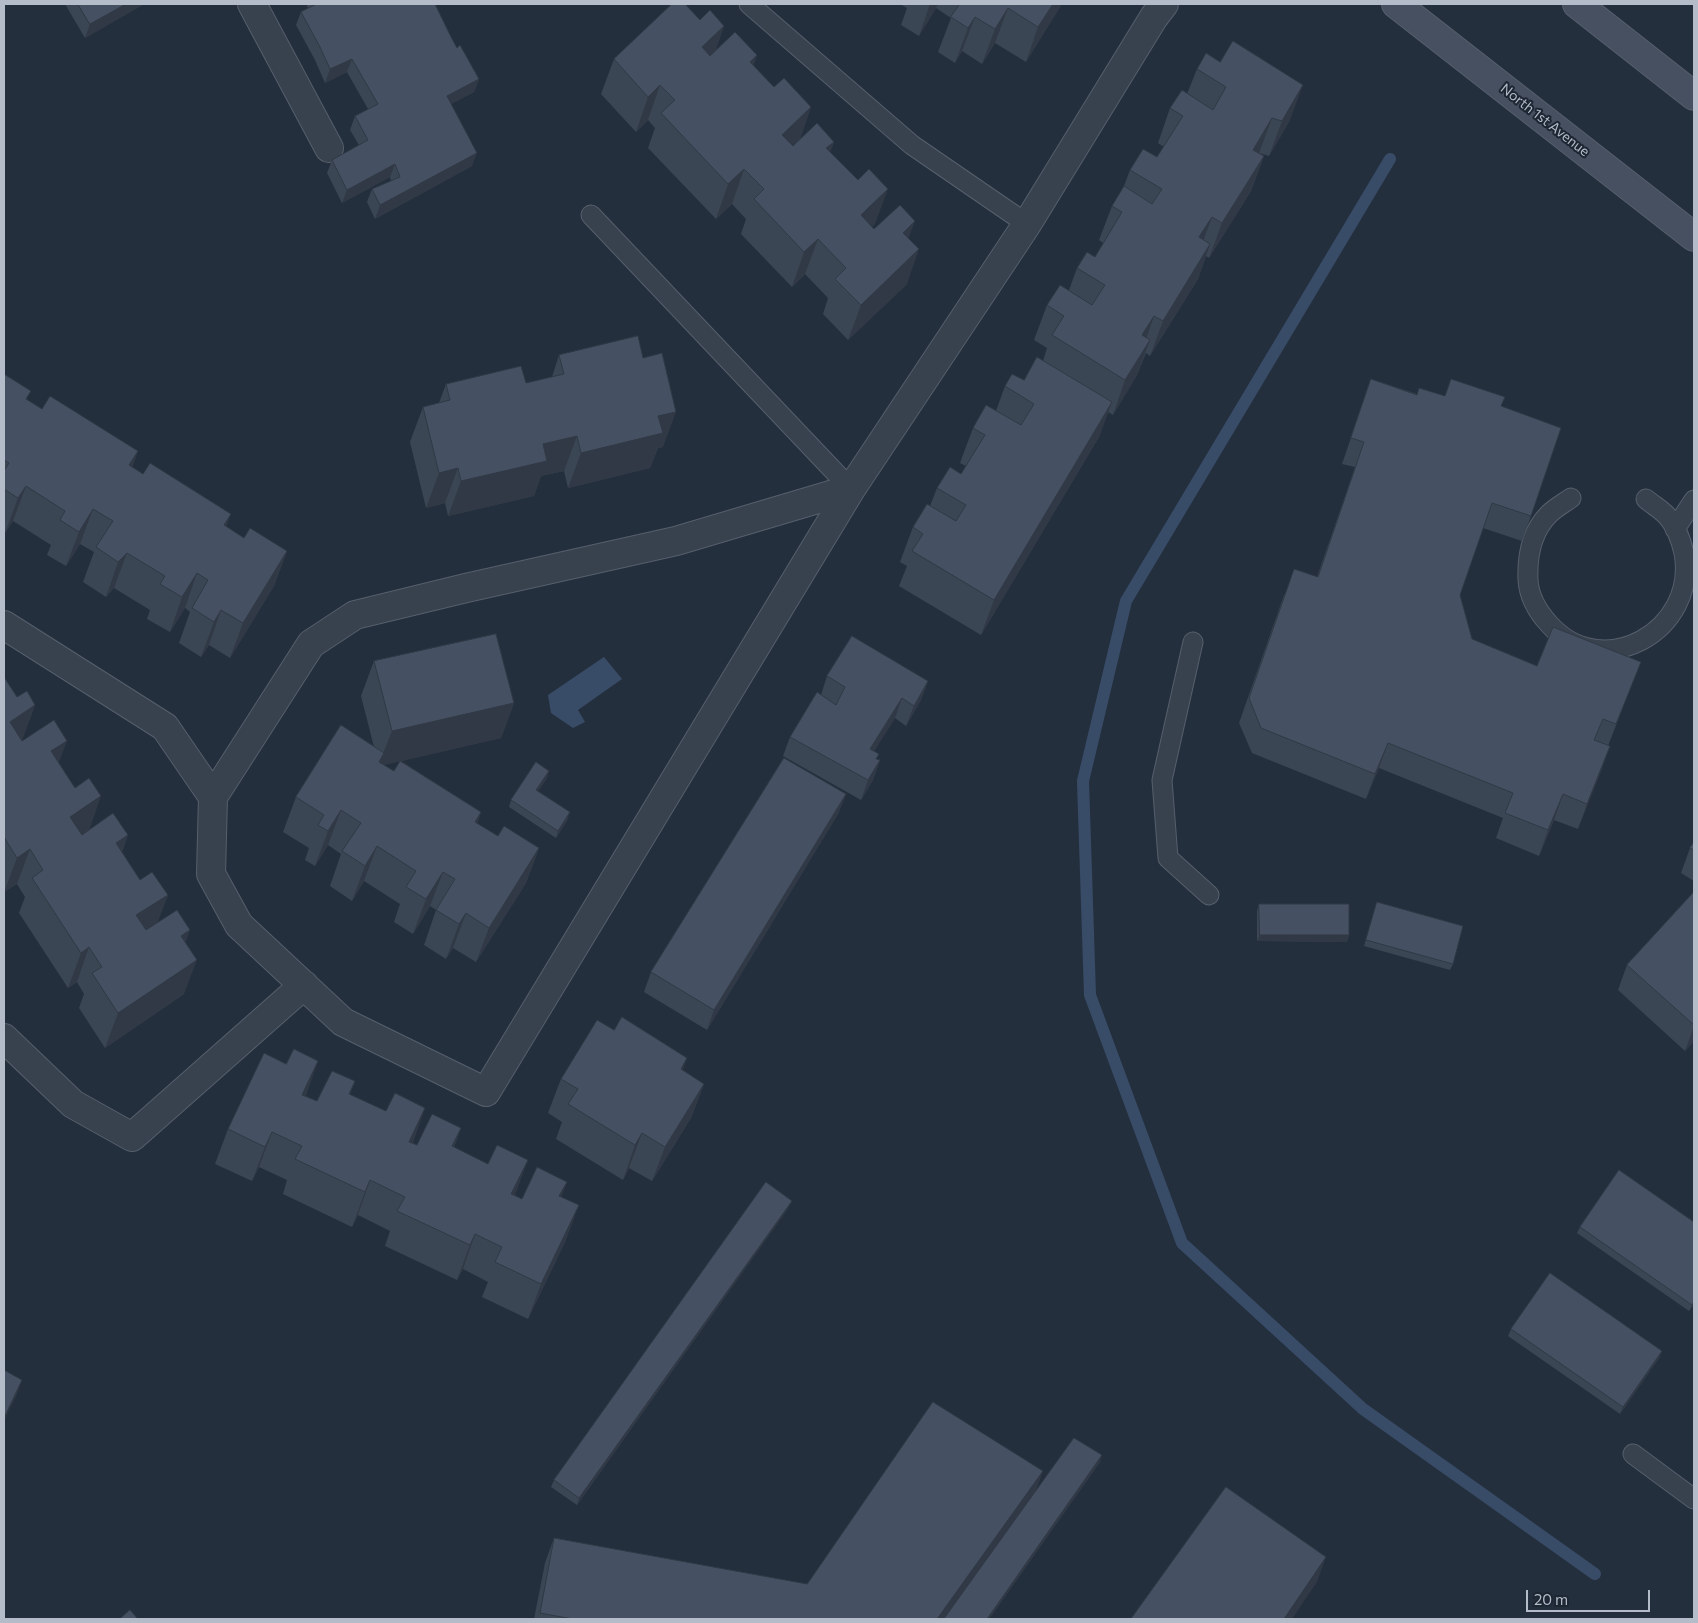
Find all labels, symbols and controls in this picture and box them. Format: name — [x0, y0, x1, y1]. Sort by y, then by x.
street label: North 1st Avenue — [1497, 80, 1593, 160]
scale bar — [1528, 1580, 1652, 1612]
text: 20 m — [1534, 1590, 1568, 1608]

